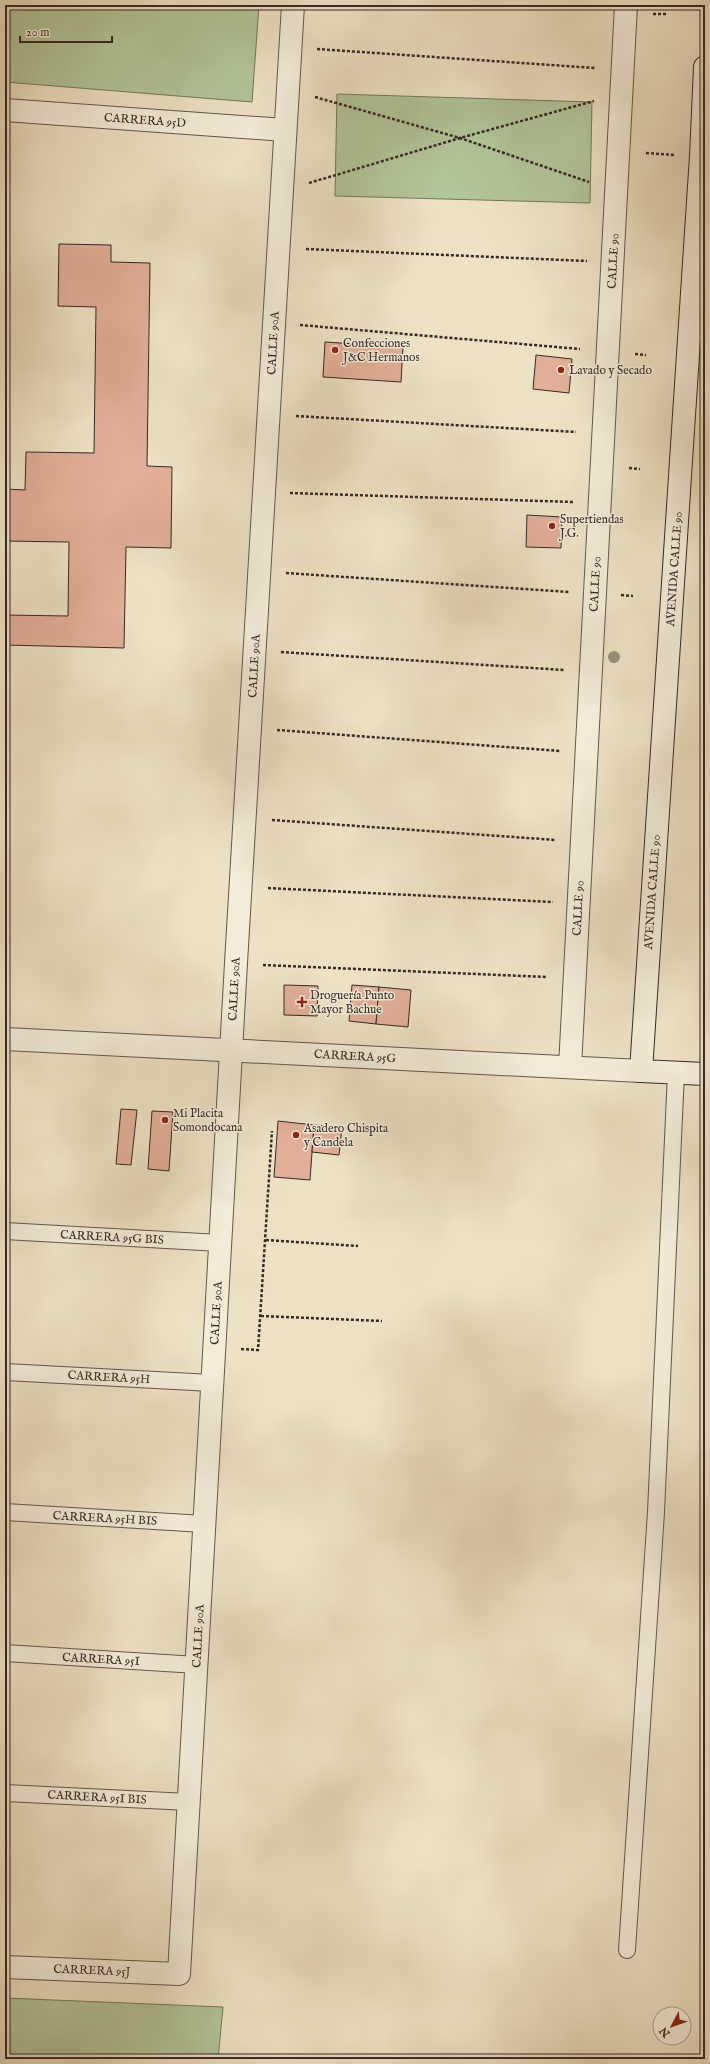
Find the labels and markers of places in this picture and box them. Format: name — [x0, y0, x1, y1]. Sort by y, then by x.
place label: Confecciones J&C Hermanos — [341, 336, 420, 366]
marker: Confecciones J&C Hermanos — [330, 345, 340, 355]
place label: Lavado y Secado — [569, 363, 652, 378]
marker: Lavado y Secado — [556, 365, 566, 375]
place label: Supertiendas J.G. — [558, 512, 624, 542]
marker: Supertiendas J.G. — [547, 521, 557, 531]
place label: Droguería Punto Mayor Bachue — [310, 988, 395, 1017]
marker: Droguería Punto Mayor Bachue — [297, 997, 307, 1007]
place label: Mi Placita Somondocana — [173, 1106, 243, 1135]
marker: Mi Placita Somondocana — [160, 1115, 170, 1125]
place label: Asadero Chispita y Candela — [303, 1121, 389, 1150]
marker: Asadero Chispita y Candela — [291, 1130, 301, 1140]

